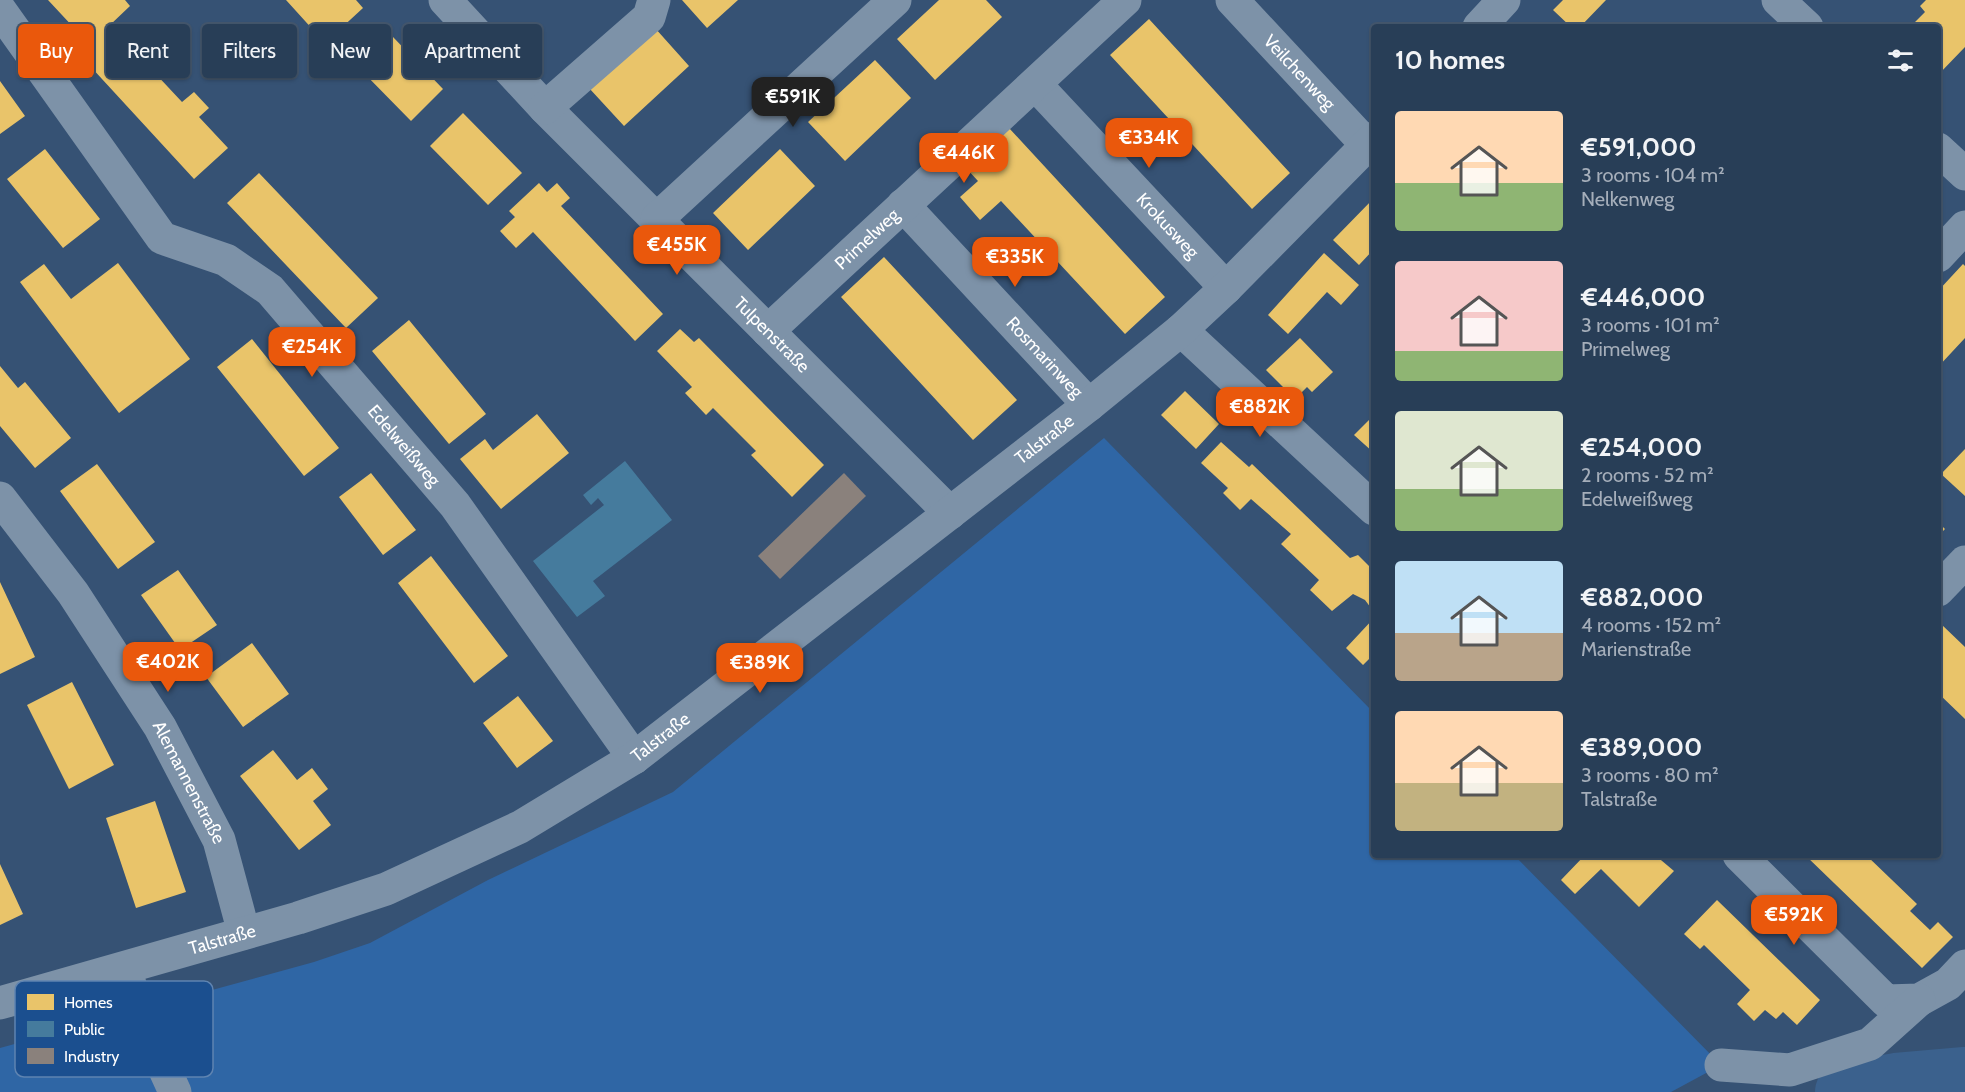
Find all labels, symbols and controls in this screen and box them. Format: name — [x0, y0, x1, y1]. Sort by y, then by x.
chip: Buy — [18, 24, 94, 78]
chip: Rent — [106, 24, 190, 78]
chip: Filters — [202, 24, 297, 78]
chip: New — [309, 24, 391, 78]
chip: Apartment — [403, 24, 542, 78]
street label: Veilchenweg — [1259, 30, 1341, 116]
text: 10 homes — [1395, 44, 1505, 76]
icon: filters — [1884, 44, 1917, 77]
pin: €591K — [751, 77, 835, 128]
text: €591K — [766, 84, 820, 108]
pin: €334K — [1107, 118, 1191, 169]
text: €334K — [1119, 125, 1179, 149]
text: €591,000 — [1581, 131, 1697, 163]
pin: €446K — [922, 133, 1006, 184]
icon: home — [1443, 135, 1515, 207]
text: €446K — [933, 140, 995, 164]
text: 3 rooms · 104 m² — [1581, 163, 1725, 187]
text: Nelkenweg — [1581, 187, 1674, 211]
street label: Krokusweg — [1132, 188, 1204, 264]
street label: Primelweg — [830, 203, 905, 274]
pin: €455K — [635, 225, 719, 276]
text: €455K — [647, 232, 707, 256]
pin: €335K — [973, 237, 1057, 288]
text: €335K — [986, 244, 1044, 268]
text: €446,000 — [1581, 281, 1705, 313]
icon: home — [1443, 285, 1515, 357]
street label: Tulpenstraße — [729, 292, 814, 377]
street label: Rosmarinweg — [1002, 312, 1088, 403]
text: 3 rooms · 101 m² — [1581, 313, 1720, 337]
pin: €254K — [270, 327, 354, 378]
text: €254K — [282, 334, 342, 358]
text: Primelweg — [1581, 337, 1670, 361]
pin: €882K — [1218, 387, 1302, 438]
text: €882K — [1230, 394, 1290, 418]
street label: Edelweißweg — [363, 400, 446, 492]
street label: Talstraße — [1011, 410, 1078, 469]
text: €254,000 — [1581, 431, 1702, 463]
icon: home — [1443, 435, 1515, 507]
text: 2 rooms · 52 m² — [1581, 463, 1714, 487]
text: Edelweißweg — [1581, 487, 1693, 511]
text: €882,000 — [1581, 581, 1704, 613]
icon: home — [1443, 585, 1515, 657]
text: 4 rooms · 152 m² — [1581, 613, 1721, 637]
text: Marienstraße — [1581, 637, 1691, 661]
pin: €402K — [126, 642, 210, 693]
pin: €389K — [718, 643, 802, 694]
text: €402K — [137, 649, 199, 673]
text: €389K — [730, 650, 790, 674]
street label: Talstraße — [627, 708, 694, 767]
street label: Alemannenstraße — [148, 717, 230, 847]
text: €389,000 — [1581, 731, 1702, 763]
icon: home — [1443, 735, 1515, 807]
text: 3 rooms · 80 m² — [1581, 763, 1719, 787]
text: Talstraße — [1581, 787, 1657, 811]
pin: €592K — [1752, 895, 1836, 946]
text: €592K — [1765, 902, 1823, 926]
street label: Talstraße — [186, 920, 258, 960]
legend — [15, 981, 213, 1077]
text: Homes — [64, 993, 113, 1012]
text: Public — [64, 1020, 105, 1039]
text: Industry — [64, 1047, 119, 1066]

